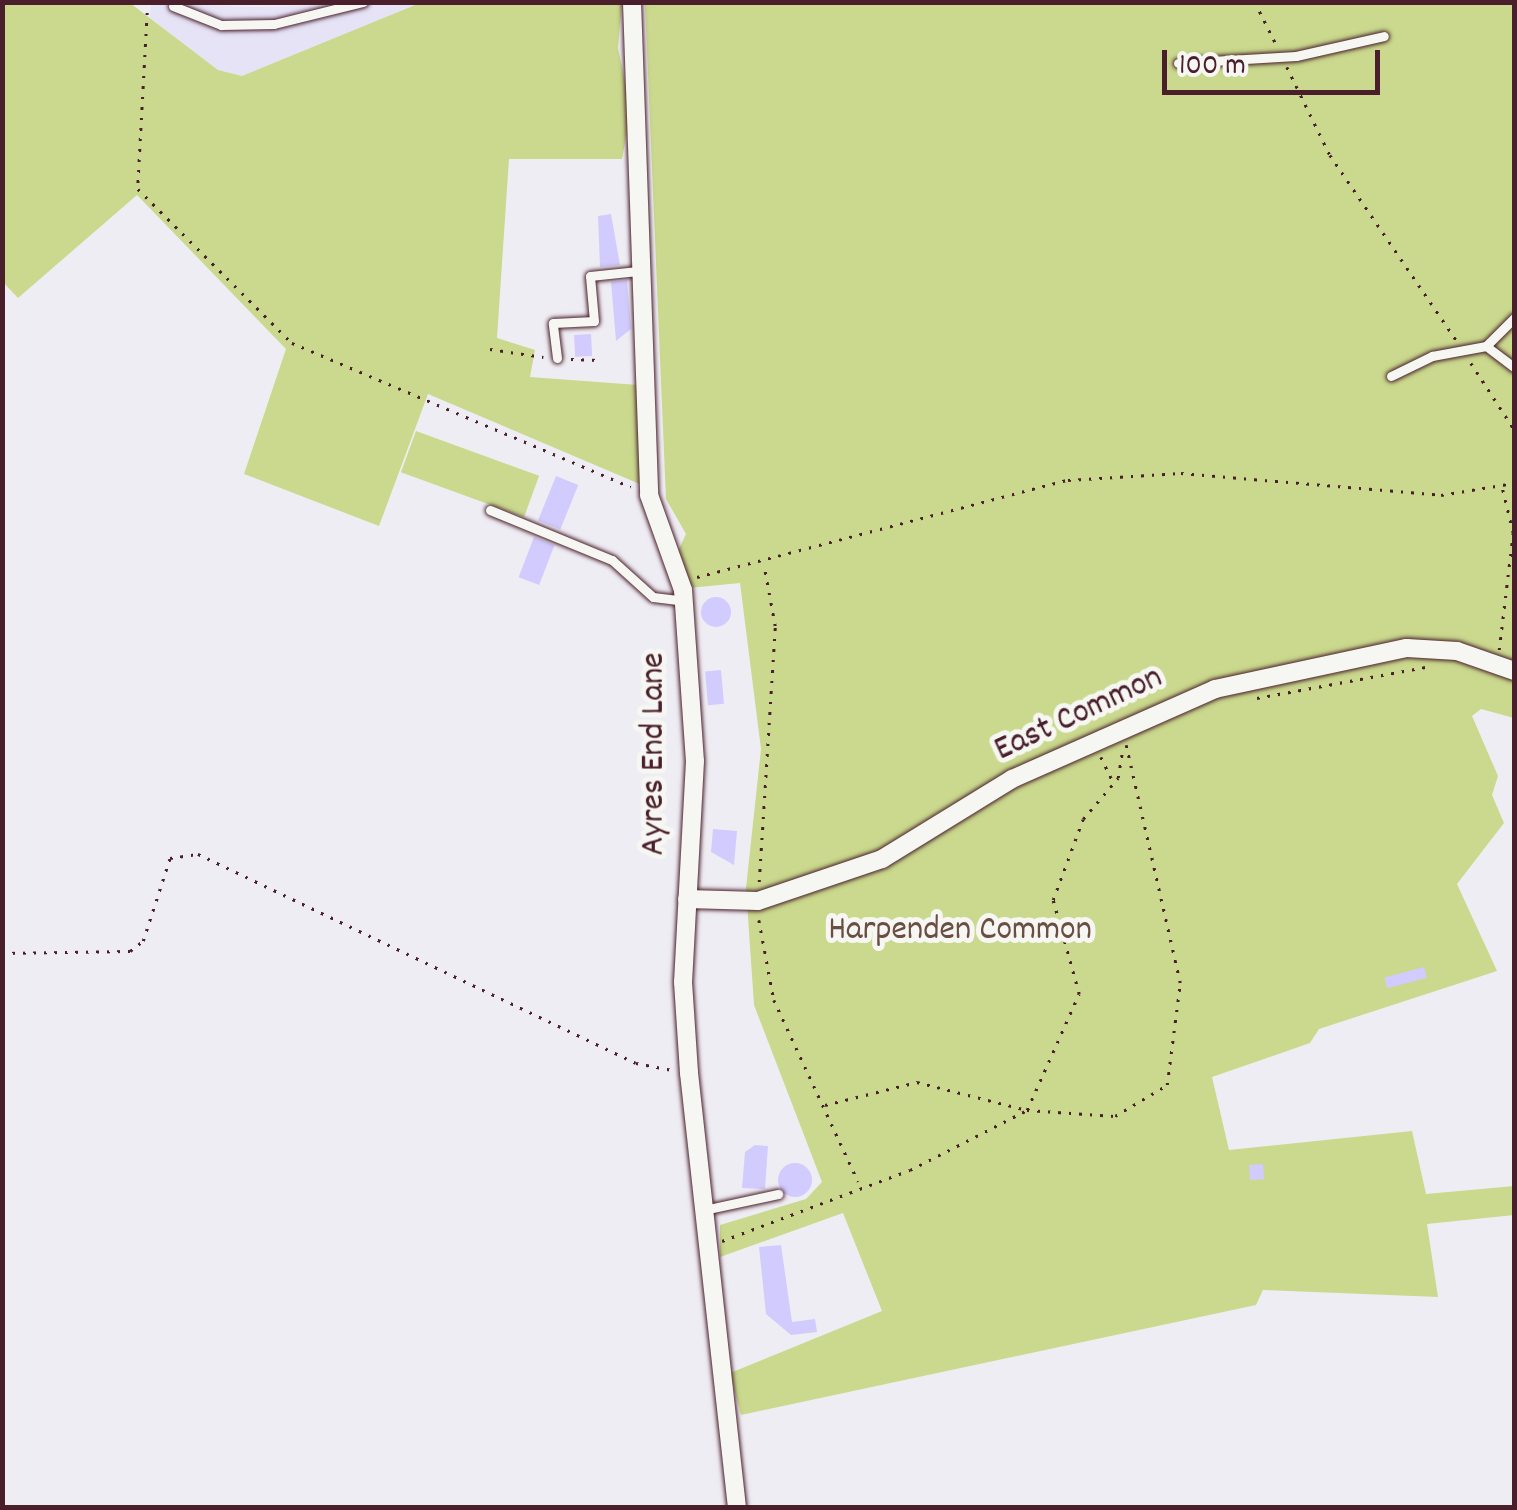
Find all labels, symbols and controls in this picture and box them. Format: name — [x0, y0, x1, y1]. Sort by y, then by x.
scale bar — [1167, 30, 1384, 92]
text: 100 m — [1179, 46, 1246, 89]
street label: Ayres End Lane — [634, 652, 676, 856]
street label: East Common — [988, 658, 1170, 772]
park label: Harpenden Common — [828, 910, 1092, 952]

